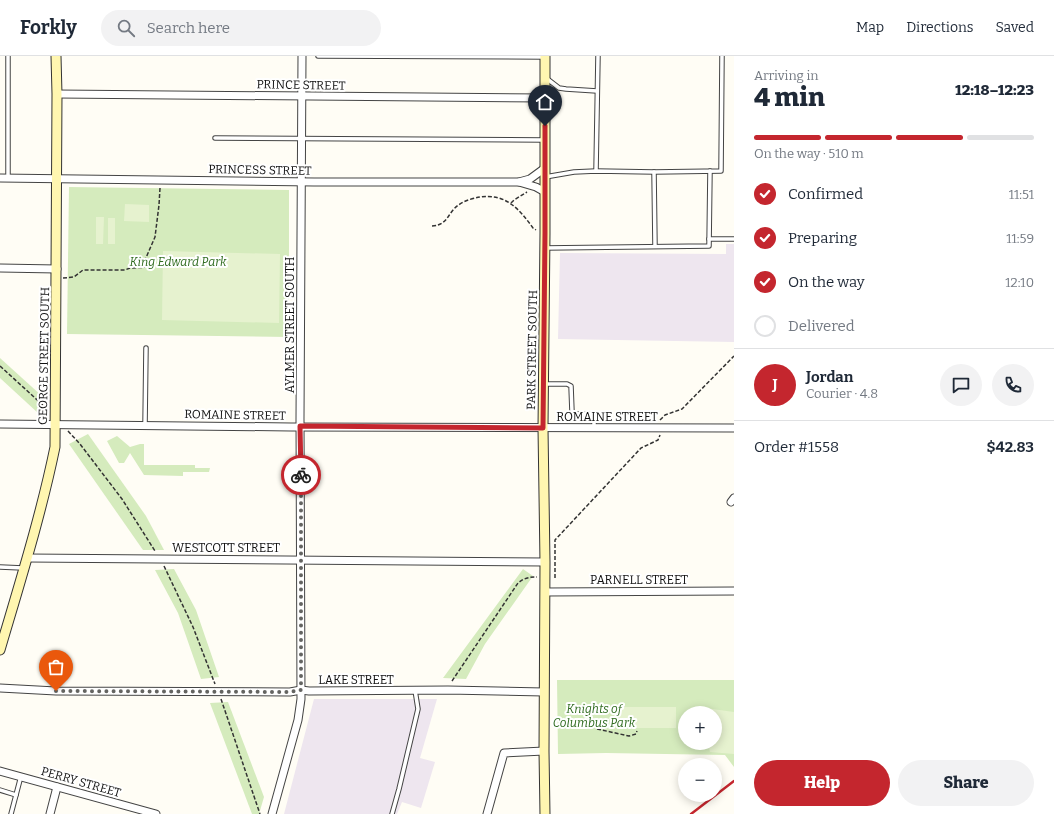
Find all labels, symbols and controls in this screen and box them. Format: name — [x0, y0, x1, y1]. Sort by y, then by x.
search box — [101, 10, 381, 46]
text: Forkly — [20, 16, 77, 39]
icon: search — [115, 17, 137, 39]
text: Search here — [147, 19, 230, 37]
text: Map — [856, 19, 884, 36]
text: Directions — [906, 19, 974, 36]
text: Saved — [996, 19, 1034, 36]
text: Arriving in — [754, 68, 819, 83]
street label: PRINCE STREET — [256, 77, 346, 93]
text: 12:18–12:23 — [955, 81, 1034, 99]
text: 4 min — [754, 82, 825, 113]
pin — [528, 85, 562, 126]
icon: home — [534, 91, 556, 113]
text: On the way · 510 m — [754, 146, 864, 161]
street label: PRINCESS STREET — [208, 162, 312, 178]
icon: check — [754, 183, 776, 205]
text: Confirmed — [788, 185, 863, 203]
text: 11:51 — [1009, 187, 1034, 202]
icon: check — [754, 227, 776, 249]
text: Preparing — [788, 229, 857, 247]
text: 11:59 — [1006, 231, 1034, 246]
park label: King Edward Park — [130, 255, 227, 269]
street label: AYLMER STREET SOUTH — [283, 257, 297, 393]
icon: check — [754, 271, 776, 293]
text: On the way — [788, 273, 865, 291]
text: 12:10 — [1005, 275, 1034, 290]
street label: GEORGE STREET SOUTH — [36, 287, 52, 425]
street label: PARK STREET SOUTH — [524, 290, 540, 410]
text: Delivered — [788, 317, 855, 335]
button: chat — [940, 364, 982, 406]
button: phone — [992, 364, 1034, 406]
text: Jordan — [806, 368, 853, 386]
text: J — [772, 376, 778, 394]
text: Courier · 4.8 — [806, 386, 878, 401]
street label: ROMAINE STREET — [184, 407, 286, 423]
street label: ROMAINE STREET — [556, 410, 658, 424]
text: Order #1558 — [754, 438, 839, 456]
text: $42.83 — [986, 438, 1034, 456]
courier — [281, 455, 321, 495]
icon: bike — [290, 464, 312, 486]
street label: WESTCOTT STREET — [172, 541, 280, 555]
street label: PARNELL STREET — [590, 573, 688, 587]
pin — [39, 650, 73, 691]
icon: bag — [45, 656, 67, 678]
street label: LAKE STREET — [318, 673, 394, 687]
park label: Knights of Columbus Park — [553, 702, 636, 730]
map controls — [678, 706, 722, 802]
button: + — [678, 706, 722, 750]
button: − — [678, 758, 722, 802]
button: Help — [754, 760, 890, 806]
button: Share — [898, 760, 1034, 806]
street label: PERRY STREET — [39, 764, 123, 800]

